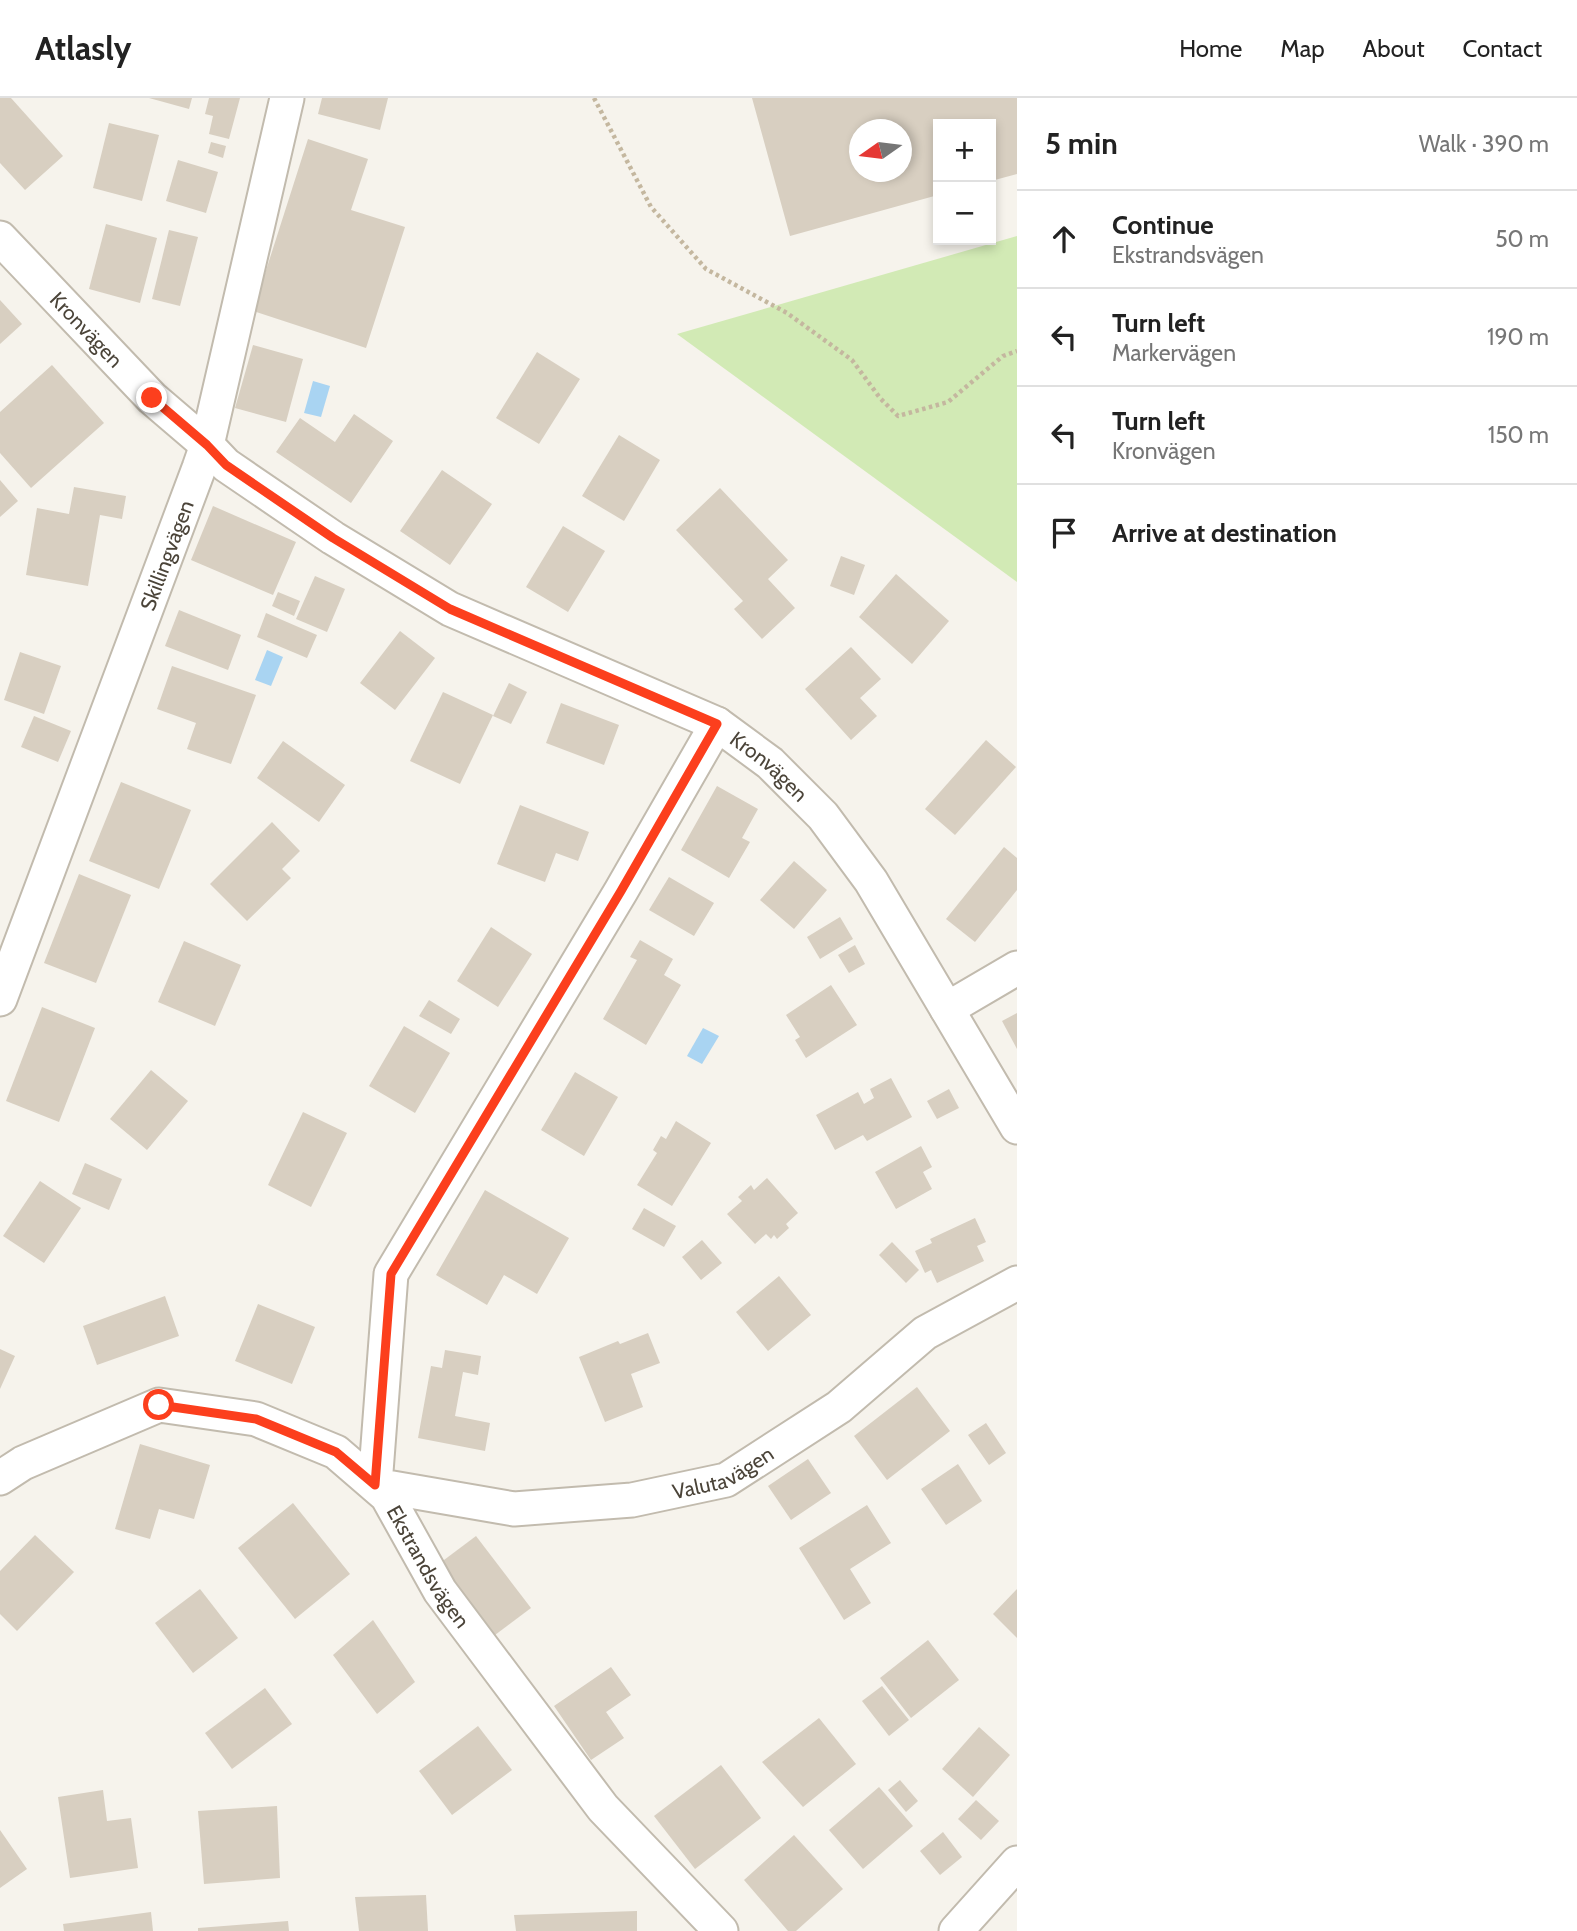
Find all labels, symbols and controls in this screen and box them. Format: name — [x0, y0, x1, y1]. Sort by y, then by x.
text: Atlasly — [35, 28, 132, 68]
text: Home — [1179, 34, 1242, 63]
text: Map — [1280, 34, 1325, 63]
text: About — [1363, 34, 1425, 63]
text: Contact — [1463, 34, 1542, 63]
north arrow — [849, 119, 912, 182]
map controls — [933, 119, 996, 245]
button: + — [933, 119, 996, 182]
text: 5 min — [1045, 125, 1118, 162]
text: Walk · 390 m — [1419, 130, 1549, 158]
button: − — [933, 182, 996, 245]
text: Continue — [1112, 209, 1214, 241]
icon: ahead — [1045, 220, 1083, 258]
text: 50 m — [1495, 225, 1549, 253]
text: Ekstrandsvägen — [1112, 241, 1264, 269]
street label: Kronvägen — [45, 286, 128, 372]
text: Turn left — [1112, 307, 1205, 339]
icon: left — [1045, 318, 1083, 356]
text: 190 m — [1487, 323, 1549, 351]
text: Markervägen — [1112, 339, 1236, 367]
route end — [136, 382, 167, 413]
text: Turn left — [1112, 405, 1205, 437]
icon: left — [1045, 416, 1083, 454]
text: 150 m — [1488, 421, 1549, 449]
text: Kronvägen — [1112, 437, 1216, 465]
street label: Skillingvägen — [134, 496, 198, 614]
icon: arrive — [1045, 514, 1083, 552]
text: Arrive at destination — [1112, 517, 1337, 549]
street label: Kronvägen — [726, 726, 813, 806]
route start — [143, 1389, 174, 1420]
street label: Valutavägen — [670, 1440, 778, 1504]
street label: Ekstrandsvägen — [382, 1501, 475, 1632]

